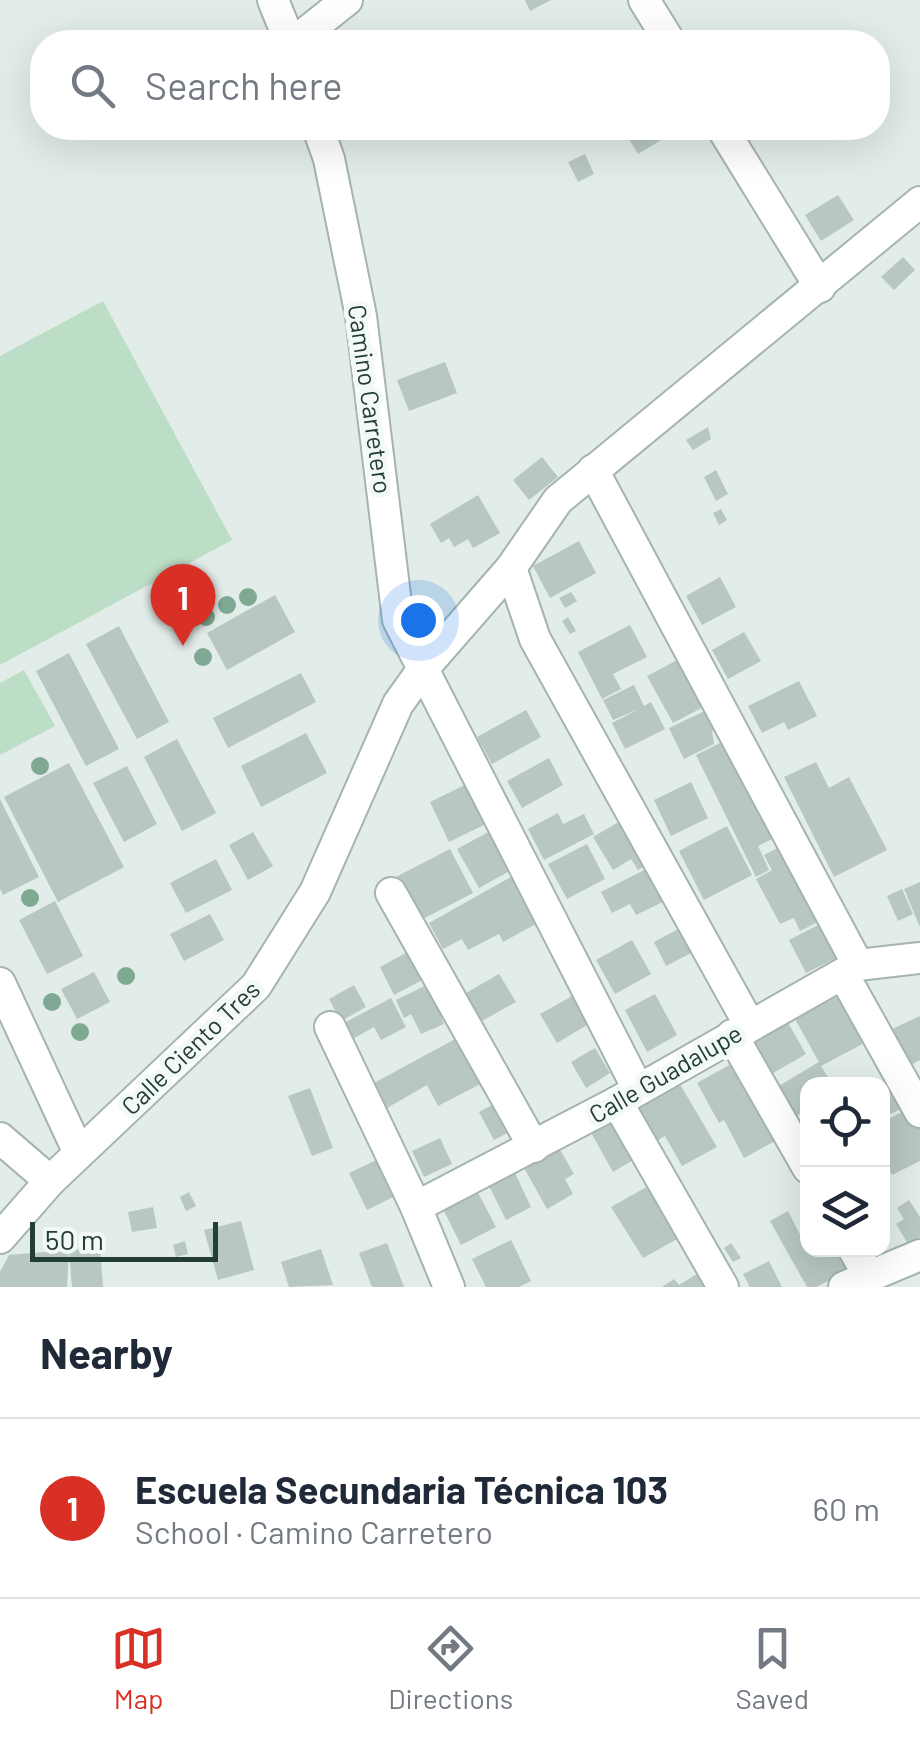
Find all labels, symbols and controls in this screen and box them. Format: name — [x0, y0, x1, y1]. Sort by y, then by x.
search box — [30, 30, 890, 140]
icon: search — [65, 58, 120, 113]
text: Search here — [145, 62, 343, 108]
street label: Camino Carretero — [343, 303, 399, 495]
pin: 1 — [150, 564, 216, 646]
your location — [393, 595, 444, 646]
street label: Calle Ciento Tres — [115, 974, 265, 1120]
street label: Calle Guadalupe — [583, 1017, 747, 1129]
map controls — [800, 1077, 890, 1257]
button: locate — [800, 1077, 890, 1167]
button: layers — [800, 1167, 890, 1257]
scale bar — [30, 1217, 218, 1262]
text: 50 m — [45, 1222, 104, 1256]
text: Nearby — [40, 1327, 173, 1377]
text: Escuela Secundaria Técnica 103 — [135, 1466, 668, 1512]
text: 1 — [67, 1489, 78, 1527]
text: 60 m — [813, 1489, 880, 1527]
text: School · Camino Carretero — [135, 1512, 493, 1550]
tab: Map — [111, 1621, 166, 1715]
tab: Directions — [388, 1621, 513, 1715]
tab: Saved — [735, 1621, 809, 1715]

